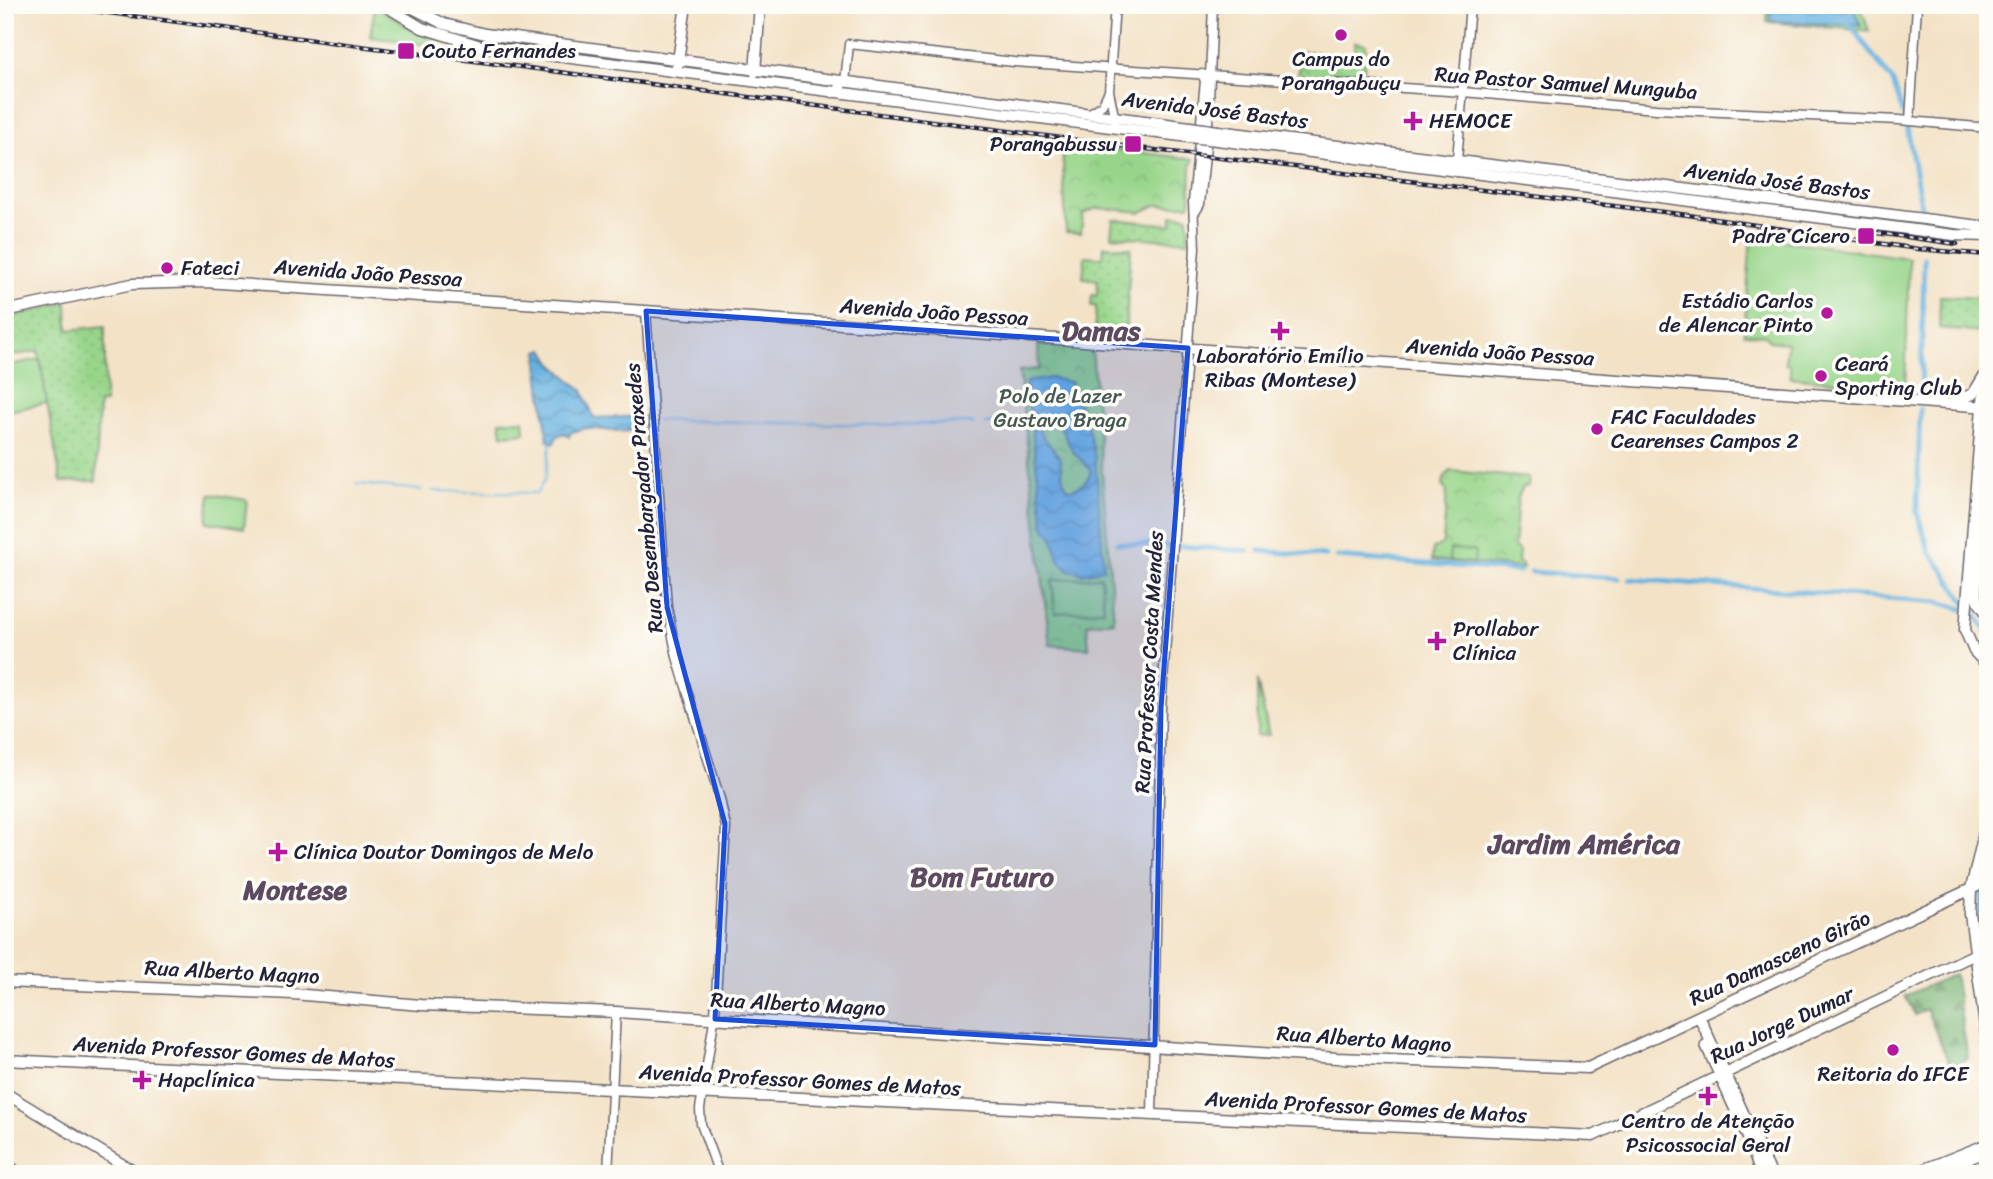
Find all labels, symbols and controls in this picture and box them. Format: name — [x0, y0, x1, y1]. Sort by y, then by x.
marker: Campus do Porangabuçu — [1333, 27, 1349, 43]
place label: Couto Fernandes — [422, 32, 576, 70]
place label: Campus do Porangabuçu — [1281, 40, 1402, 102]
marker: Couto Fernandes — [396, 41, 416, 61]
street label: Rua Pastor Samuel Munguba — [1433, 55, 1699, 111]
street label: Avenida José Bastos — [1119, 80, 1311, 140]
place label: HEMOCE — [1429, 102, 1513, 140]
marker: HEMOCE — [1403, 111, 1423, 131]
place label: Porangabussu — [990, 125, 1118, 163]
marker: Porangabussu — [1123, 134, 1143, 154]
street label: Avenida José Bastos — [1681, 151, 1873, 211]
place label: Padre Cícero — [1732, 217, 1850, 255]
marker: Padre Cícero — [1856, 226, 1876, 246]
street label: Avenida João Pessoa — [272, 247, 464, 299]
place label: Fateci — [181, 249, 240, 287]
marker: Fateci — [159, 260, 175, 276]
place label: Estádio Carlos de Alencar Pinto — [1659, 282, 1813, 344]
street label: Avenida João Pessoa — [838, 286, 1030, 338]
marker: Estádio Carlos de Alencar Pinto — [1819, 305, 1835, 321]
district label: Damas — [1061, 306, 1142, 355]
marker: Laboratório Emílio Ribas (Montese) — [1270, 321, 1290, 341]
street label: Avenida João Pessoa — [1404, 326, 1596, 378]
place label: Laboratório Emílio Ribas (Montese) — [1196, 337, 1364, 399]
place label: Ceará Sporting Club — [1835, 345, 1963, 407]
street label: Rua Desembargador Praxedes — [613, 361, 675, 635]
marker: Ceará Sporting Club — [1813, 368, 1829, 384]
park label: Polo de Lazer Gustavo Braga — [994, 377, 1127, 439]
place label: FAC Faculdades Cearenses Campos 2 — [1611, 398, 1799, 460]
marker: FAC Faculdades Cearenses Campos 2 — [1589, 421, 1605, 437]
street label: Rua Professor Costa Mendes — [1123, 530, 1175, 794]
place label: Prollabor Clínica — [1453, 610, 1539, 672]
marker: Prollabor Clínica — [1427, 631, 1447, 651]
district label: Jardim América — [1486, 819, 1681, 868]
place label: Clínica Doutor Domingos de Melo — [294, 833, 594, 871]
marker: Clínica Doutor Domingos de Melo — [268, 842, 288, 862]
district label: Bom Futuro — [910, 852, 1055, 901]
district label: Montese — [242, 865, 347, 914]
street label: Rua Damasceno Girão — [1683, 899, 1877, 1017]
street label: Rua Alberto Magno — [144, 948, 320, 996]
street label: Rua Jorge Dumar — [1704, 974, 1861, 1075]
street label: Rua Alberto Magno — [710, 980, 886, 1028]
street label: Rua Alberto Magno — [1275, 1014, 1453, 1064]
street label: Avenida Professor Gomes de Matos — [71, 1025, 396, 1079]
marker: Reitoria do IFCE — [1885, 1042, 1901, 1058]
street label: Avenida Professor Gomes de Matos — [637, 1053, 962, 1107]
place label: Reitoria do IFCE — [1818, 1055, 1970, 1093]
place label: Hapclínica — [158, 1061, 255, 1099]
marker: Hapclínica — [132, 1070, 152, 1090]
street label: Avenida Professor Gomes de Matos — [1203, 1080, 1528, 1134]
marker: Centro de Atenção Psicossocial Geral — [1698, 1086, 1718, 1106]
place label: Centro de Atenção Psicossocial Geral — [1622, 1102, 1795, 1164]

